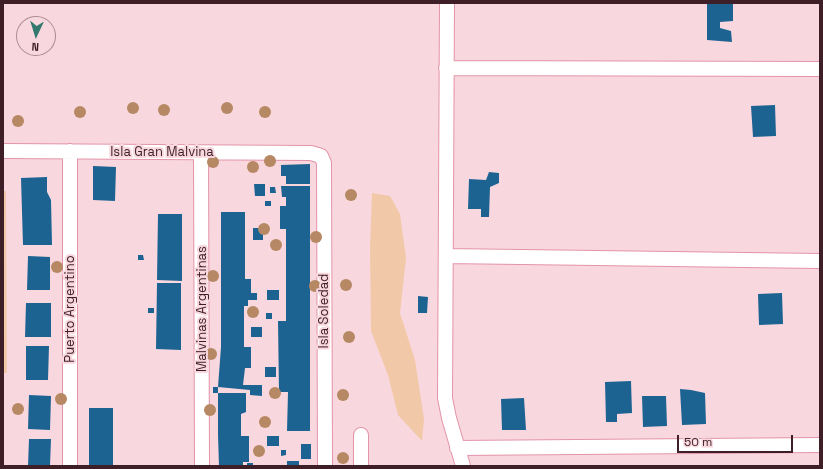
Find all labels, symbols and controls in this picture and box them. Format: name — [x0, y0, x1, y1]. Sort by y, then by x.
north arrow — [16, 16, 56, 56]
text: N — [31, 40, 39, 54]
street label: Isla Gran Malvina — [110, 144, 214, 160]
street label: Malvinas Argentinas — [194, 246, 210, 372]
street label: Puerto Argentino — [62, 255, 78, 363]
street label: Isla Soledad — [316, 274, 332, 348]
scale bar — [679, 427, 795, 453]
text: 50 m — [684, 434, 712, 450]

